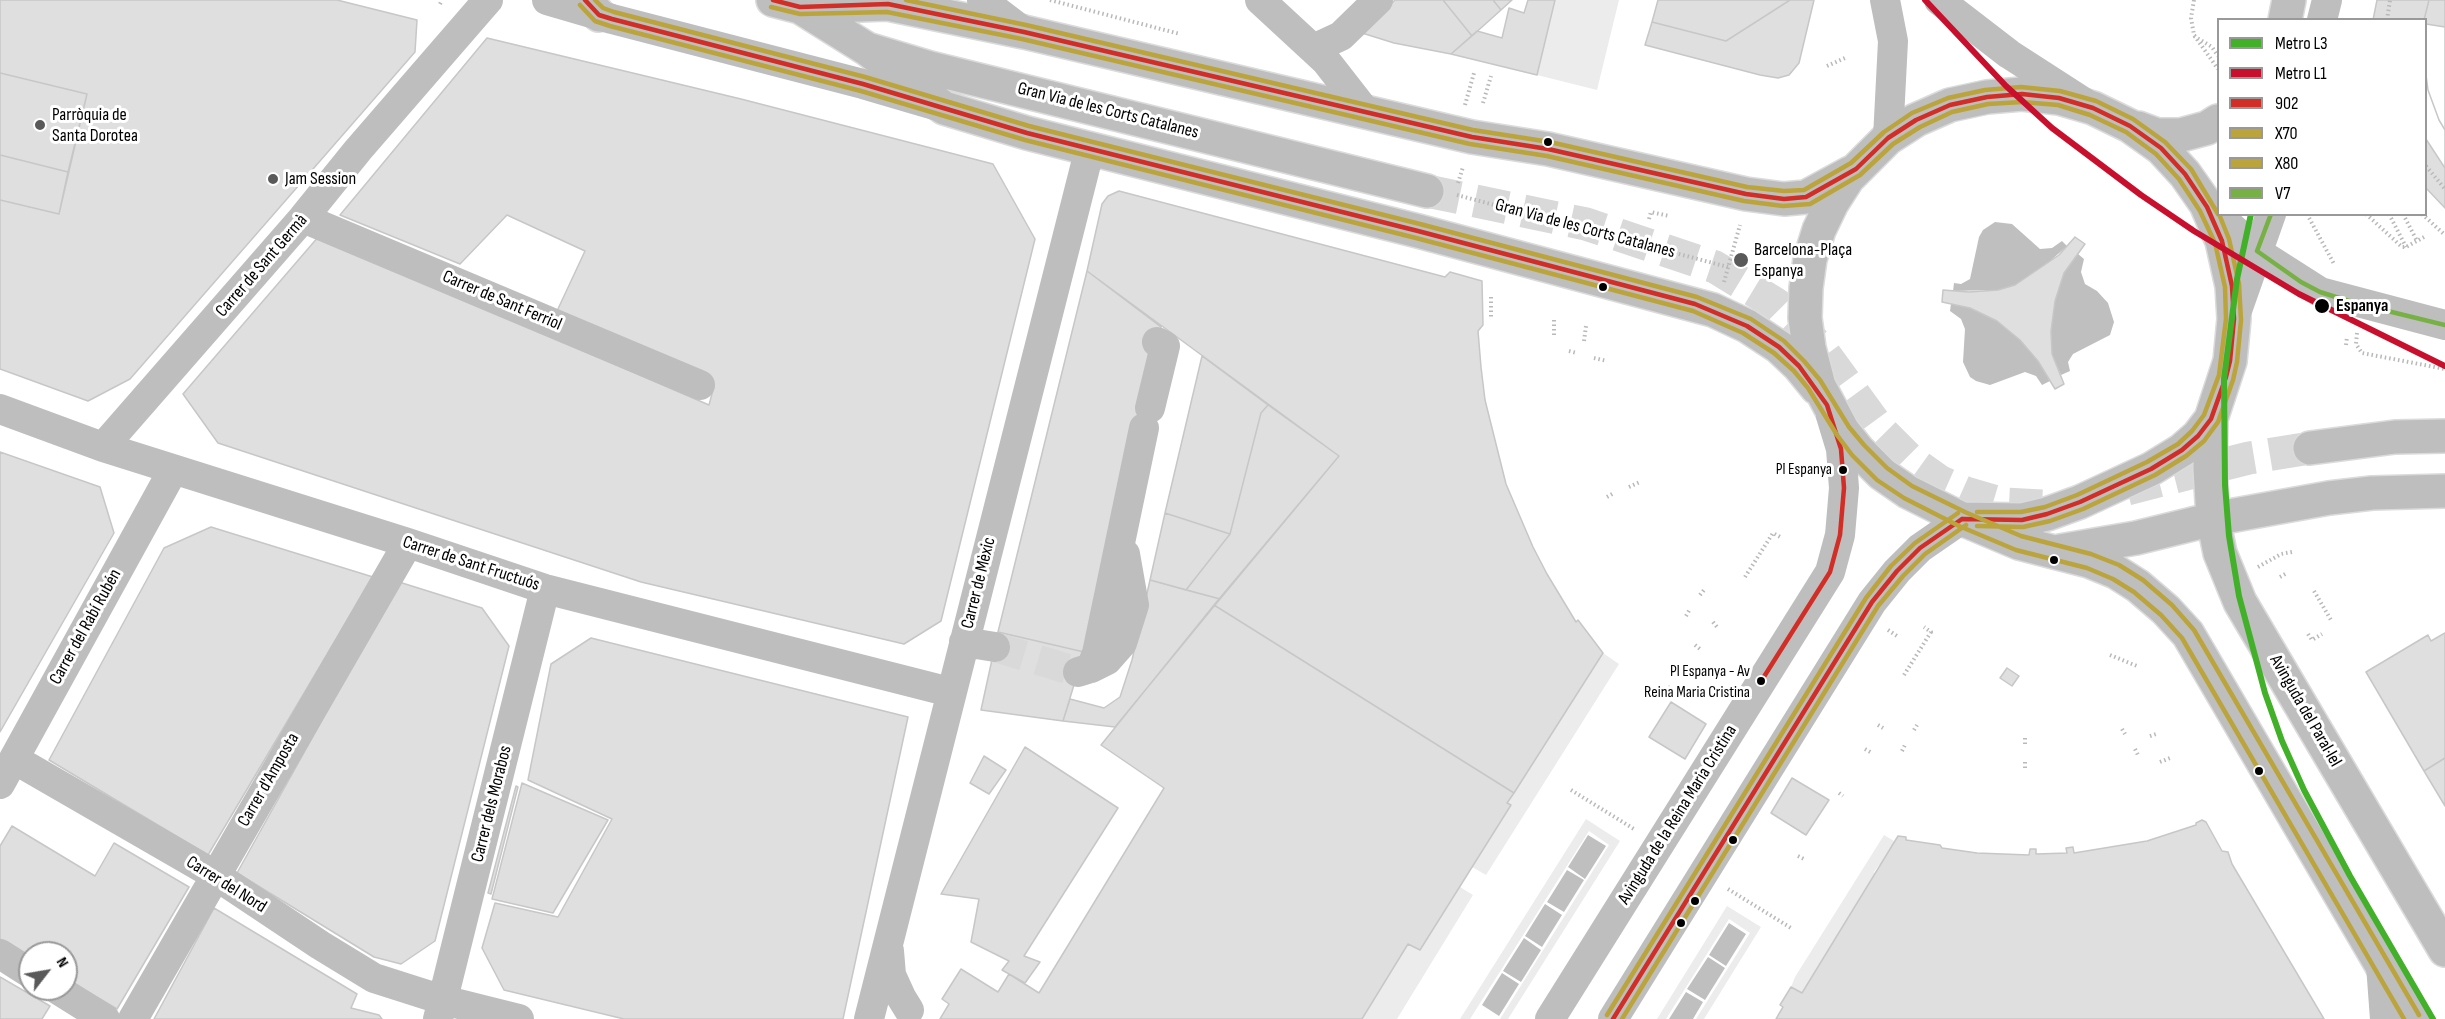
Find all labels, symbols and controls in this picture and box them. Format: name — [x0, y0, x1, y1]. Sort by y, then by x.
legend — [2217, 18, 2427, 216]
text: Metro L3 — [2275, 33, 2328, 54]
text: Metro L1 — [2275, 63, 2326, 84]
street label: Gran Via de les Corts Catalanes — [1015, 78, 1201, 144]
text: 902 — [2275, 93, 2298, 114]
place label: Parròquia de Santa Dorotea — [52, 104, 138, 146]
marker: Parròquia de Santa Dorotea — [33, 118, 47, 132]
text: X70 — [2275, 123, 2298, 144]
unlabelled marker — [1542, 136, 1554, 148]
text: X80 — [2275, 153, 2298, 174]
place label: Jam Session — [285, 168, 356, 190]
marker: Jam Session — [266, 172, 280, 186]
text: V7 — [2275, 183, 2290, 204]
street label: Gran Via de les Corts Catalanes — [1493, 195, 1677, 263]
street label: Carrer de Sant Germà — [212, 210, 312, 322]
place label: Barcelona-Plaça Espanya — [1754, 239, 1852, 282]
marker: Barcelona-Plaça Espanya — [1732, 251, 1750, 269]
street label: Carrer de Sant Ferriol — [439, 266, 565, 336]
unlabelled marker — [1597, 281, 1609, 293]
place label: Espanya — [2336, 295, 2388, 317]
marker: Espanya — [2313, 297, 2331, 315]
place label: Pl Espanya — [1776, 460, 1832, 480]
marker: Pl Espanya — [1837, 464, 1849, 476]
street label: Carrer de Sant Fructuós — [400, 532, 542, 596]
street label: Carrer de Mèxic — [957, 535, 1001, 631]
unlabelled marker — [2048, 554, 2060, 566]
street label: Carrer del Rabí Rubén — [45, 566, 127, 688]
street label: Avinguda del Paral·lel — [2264, 651, 2346, 771]
place label: Pl Espanya - Av Reina Maria Cristina — [1644, 662, 1750, 700]
marker: Pl Espanya - Av Reina Maria Cristina — [1755, 675, 1767, 687]
street label: Avinguda de la Reina Maria Cristina — [1614, 721, 1742, 909]
street label: Carrer d'Amposta — [234, 729, 304, 831]
street label: Carrer dels Morabos — [467, 743, 517, 865]
unlabelled marker — [2253, 765, 2265, 777]
unlabelled marker — [1727, 834, 1739, 846]
street label: Carrer del Nord — [182, 852, 270, 918]
unlabelled marker — [1689, 895, 1701, 907]
unlabelled marker — [1675, 917, 1687, 929]
north arrow — [18, 941, 78, 1001]
text: N — [52, 954, 72, 971]

